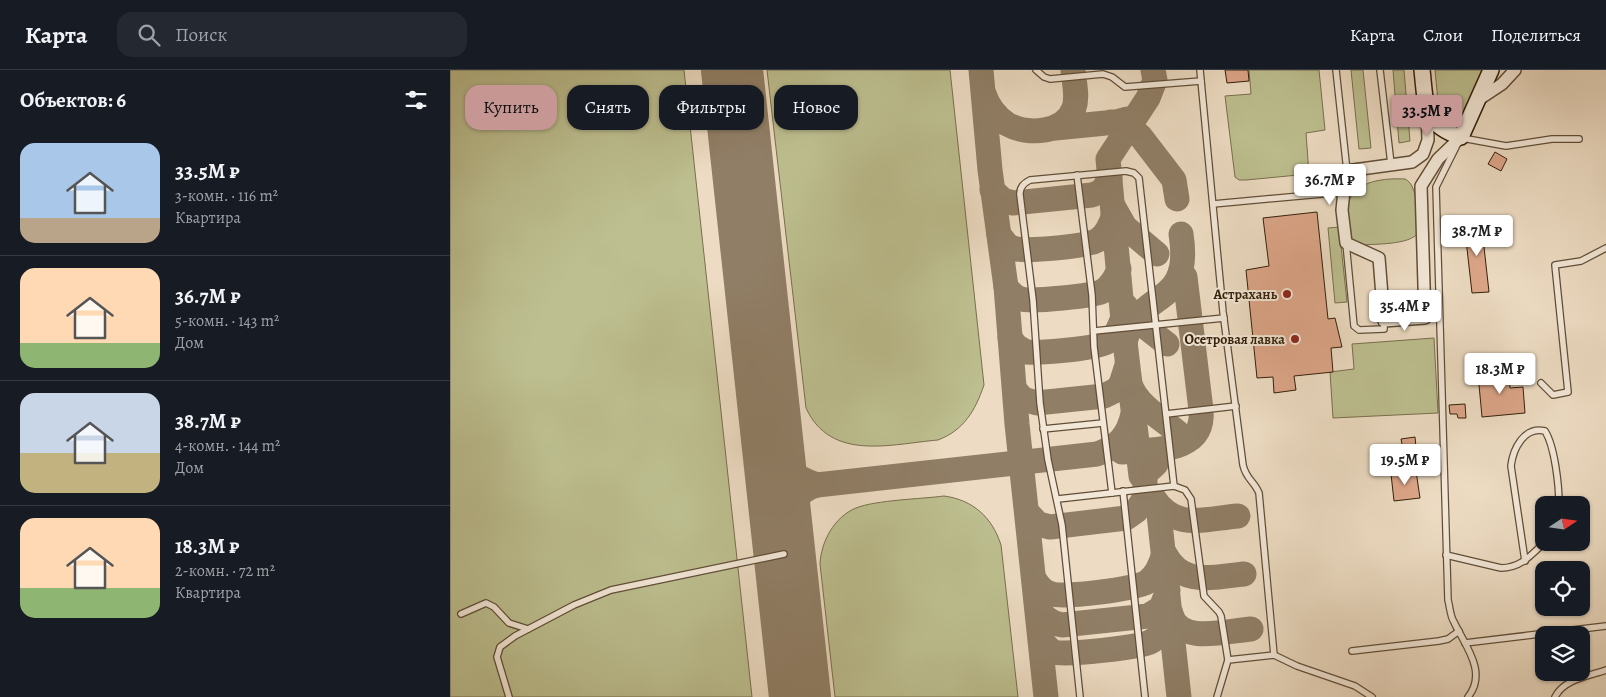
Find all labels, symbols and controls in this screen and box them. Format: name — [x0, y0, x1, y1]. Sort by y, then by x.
search box — [117, 12, 467, 57]
text: Карта — [25, 19, 87, 51]
icon: search — [135, 21, 163, 49]
text: Поиск — [175, 22, 227, 48]
text: Карта — [1350, 23, 1395, 47]
text: Слои — [1423, 23, 1463, 47]
text: Поделиться — [1491, 23, 1581, 47]
chip: Купить — [465, 85, 557, 130]
chip: Снять — [567, 85, 649, 130]
chip: Фильтры — [659, 85, 764, 130]
chip: Новое — [774, 85, 858, 130]
text: Объектов: 6 — [20, 86, 126, 114]
icon: filters — [402, 86, 430, 114]
pin: 33.5M ₽ — [1381, 94, 1473, 137]
text: 33.5M ₽ — [1402, 100, 1452, 122]
text: 33.5M ₽ — [175, 157, 240, 185]
icon: home — [60, 163, 120, 223]
pin: 36.7M ₽ — [1284, 164, 1376, 206]
text: 36.7M ₽ — [1305, 169, 1355, 191]
text: 3-комн. · 116 m² — [175, 185, 278, 207]
text: Квартира — [175, 207, 241, 229]
pin: 38.7M ₽ — [1431, 214, 1523, 257]
text: 38.7M ₽ — [1452, 220, 1502, 242]
text: 36.7M ₽ — [175, 282, 241, 310]
place label: Астрахань — [1213, 285, 1278, 304]
icon: home — [60, 288, 120, 348]
marker: Астрахань — [1281, 288, 1293, 300]
pin: 35.4M ₽ — [1359, 290, 1451, 332]
text: 35.4M ₽ — [1380, 295, 1430, 317]
text: 5-комн. · 143 m² — [175, 310, 279, 332]
place label: Осетровая лавка — [1185, 330, 1285, 349]
text: Дом — [175, 332, 204, 354]
marker: Осетровая лавка — [1289, 333, 1301, 345]
pin: 18.3M ₽ — [1454, 352, 1546, 395]
text: 18.3M ₽ — [1475, 358, 1525, 380]
text: 38.7M ₽ — [175, 407, 241, 435]
icon: home — [60, 413, 120, 473]
text: 4-комн. · 144 m² — [175, 435, 280, 457]
pin: 19.5M ₽ — [1359, 444, 1451, 486]
text: 19.5M ₽ — [1381, 449, 1429, 471]
text: Дом — [175, 457, 204, 479]
north arrow — [1535, 496, 1590, 551]
map controls — [1535, 496, 1590, 681]
text: 18.3M ₽ — [175, 532, 239, 560]
icon: home — [60, 538, 120, 598]
text: 2-комн. · 72 m² — [175, 560, 275, 582]
button: locate — [1535, 561, 1590, 616]
text: Квартира — [175, 582, 241, 604]
button: layers — [1535, 626, 1590, 681]

